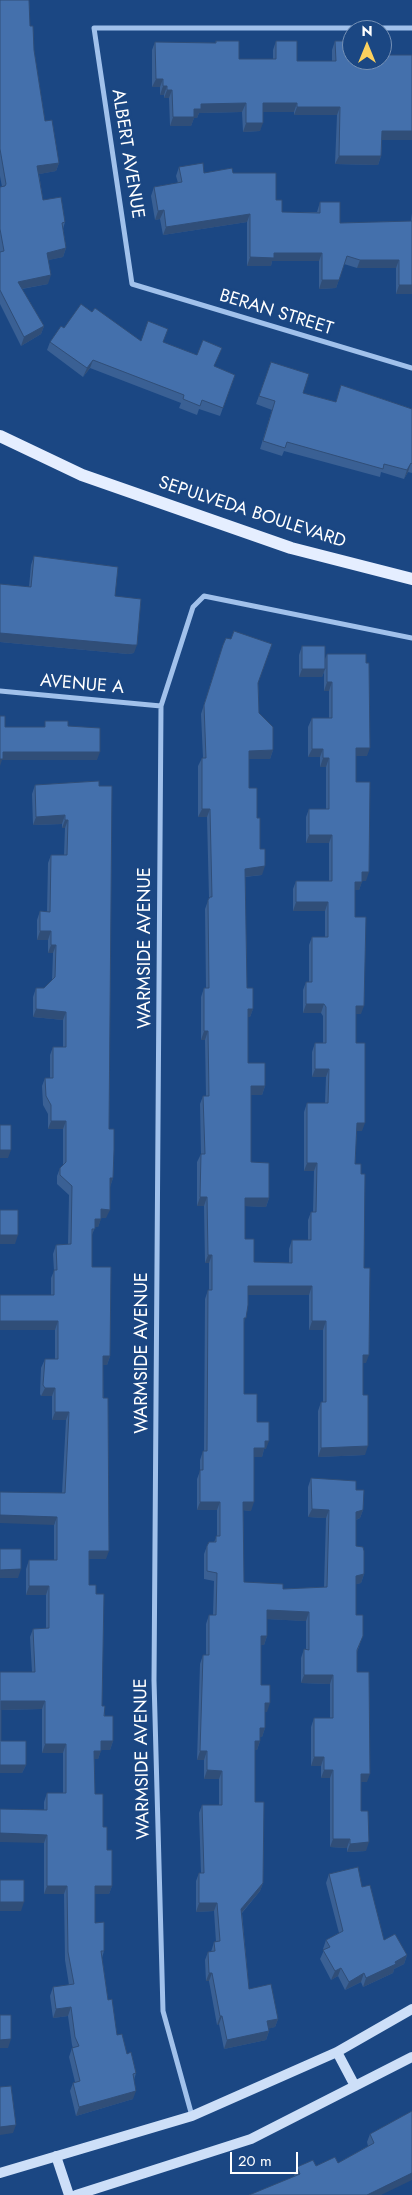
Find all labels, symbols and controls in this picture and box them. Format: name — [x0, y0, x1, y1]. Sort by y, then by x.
north arrow — [342, 20, 392, 70]
text: N — [361, 21, 373, 41]
street label: ALBERT AVENUE — [106, 88, 148, 220]
street label: BERAN STREET — [217, 285, 335, 341]
street label: SEPULVEDA BOULEVARD — [156, 472, 348, 554]
street label: AVENUE A — [39, 671, 125, 699]
street label: WARMSIDE AVENUE — [135, 867, 157, 1029]
street label: WARMSIDE AVENUE — [132, 1272, 154, 1434]
street label: WARMSIDE AVENUE — [131, 1678, 155, 1840]
scale bar — [232, 2142, 300, 2174]
text: 20 m — [238, 2150, 272, 2172]

